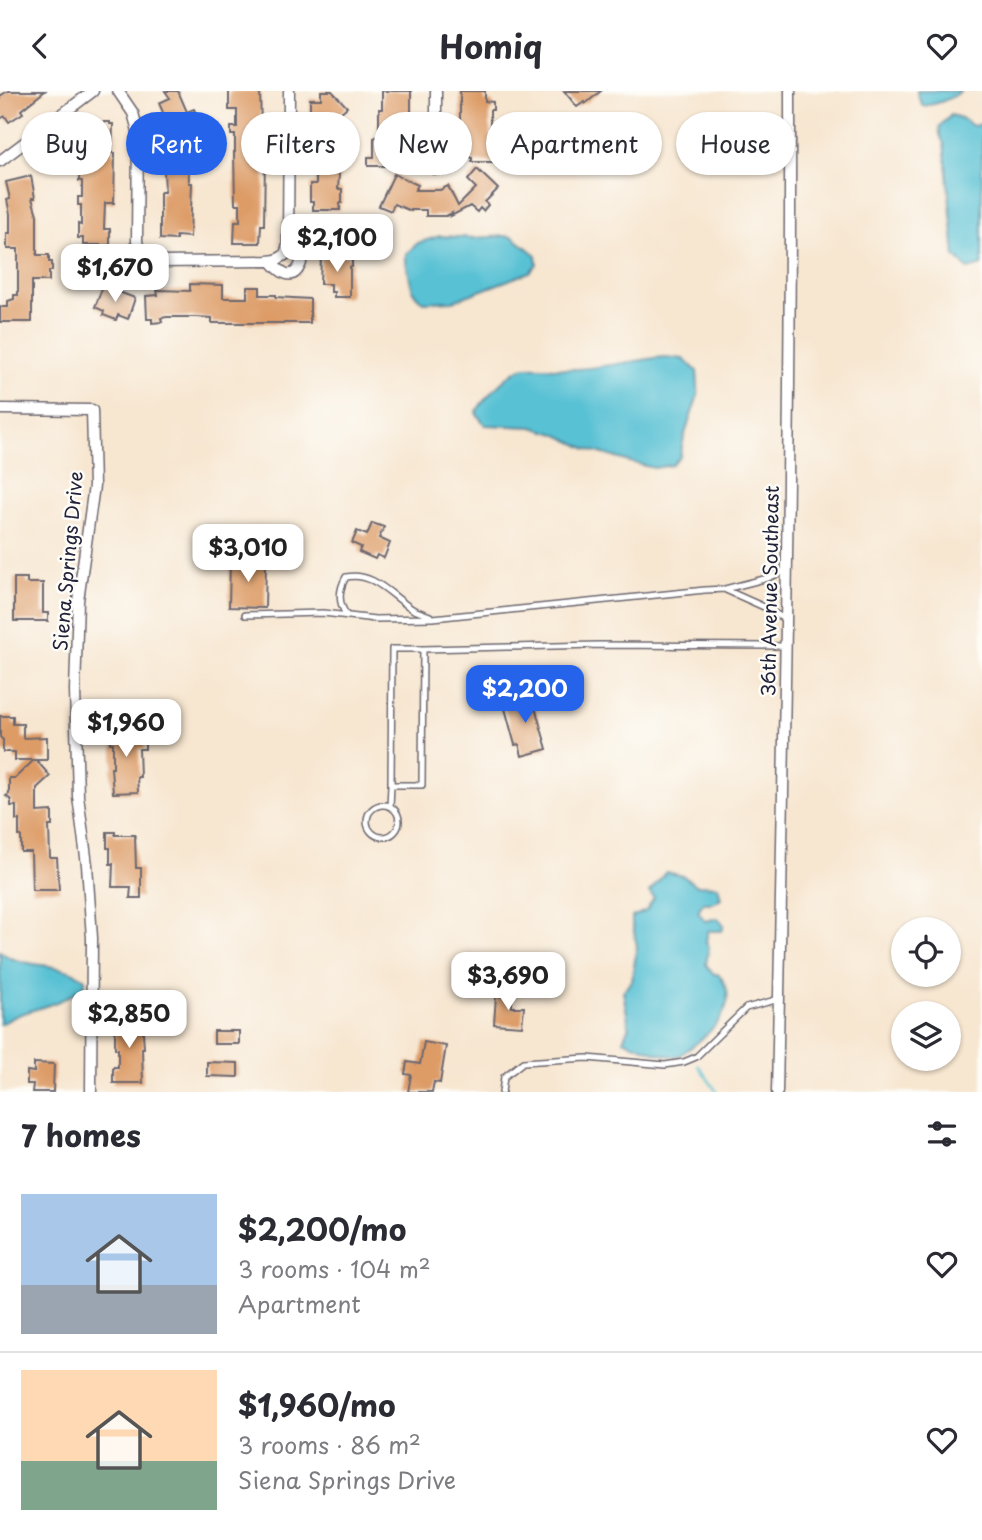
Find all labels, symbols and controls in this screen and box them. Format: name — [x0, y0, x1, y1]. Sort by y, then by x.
text: Homiq — [439, 22, 543, 70]
icon: back — [21, 27, 59, 65]
icon: heart — [923, 27, 961, 65]
chip: Buy — [21, 112, 112, 175]
chip: Rent — [126, 112, 227, 175]
chip: Filters — [241, 112, 360, 175]
chip: New — [374, 112, 472, 175]
chip: Apartment — [486, 112, 662, 175]
chip: House — [676, 112, 795, 175]
pin: $2,100 — [280, 215, 394, 274]
text: $2,100 — [297, 219, 377, 254]
pin: $1,670 — [58, 245, 172, 304]
text: $1,670 — [77, 249, 153, 284]
street label: Siena Springs Drive — [45, 470, 89, 652]
street label: 36th Avenue Southeast — [753, 485, 785, 697]
pin: $3,010 — [191, 525, 305, 584]
text: $3,010 — [208, 529, 288, 564]
pin: $2,200 — [468, 665, 582, 725]
text: $2,200 — [482, 670, 568, 705]
pin: $1,960 — [69, 699, 183, 759]
text: $1,960 — [87, 704, 165, 739]
map controls — [891, 917, 961, 1071]
button: locate — [891, 917, 961, 987]
pin: $3,690 — [451, 953, 565, 1012]
text: $3,690 — [467, 957, 549, 992]
pin: $2,850 — [72, 991, 186, 1050]
text: $2,850 — [88, 995, 170, 1030]
button: layers — [891, 1001, 961, 1071]
text: 7 homes — [21, 1112, 141, 1157]
icon: filters — [923, 1115, 961, 1153]
text: $2,200/mo — [238, 1206, 406, 1251]
icon: home — [77, 1222, 161, 1306]
icon: heart — [923, 1245, 961, 1283]
text: 3 rooms · 104 m² — [238, 1251, 431, 1286]
text: Apartment — [238, 1286, 361, 1321]
text: $1,960/mo — [238, 1382, 396, 1427]
icon: home — [77, 1398, 161, 1482]
icon: heart — [923, 1421, 961, 1459]
text: 3 rooms · 86 m² — [238, 1427, 421, 1462]
text: Siena Springs Drive — [238, 1462, 456, 1497]

